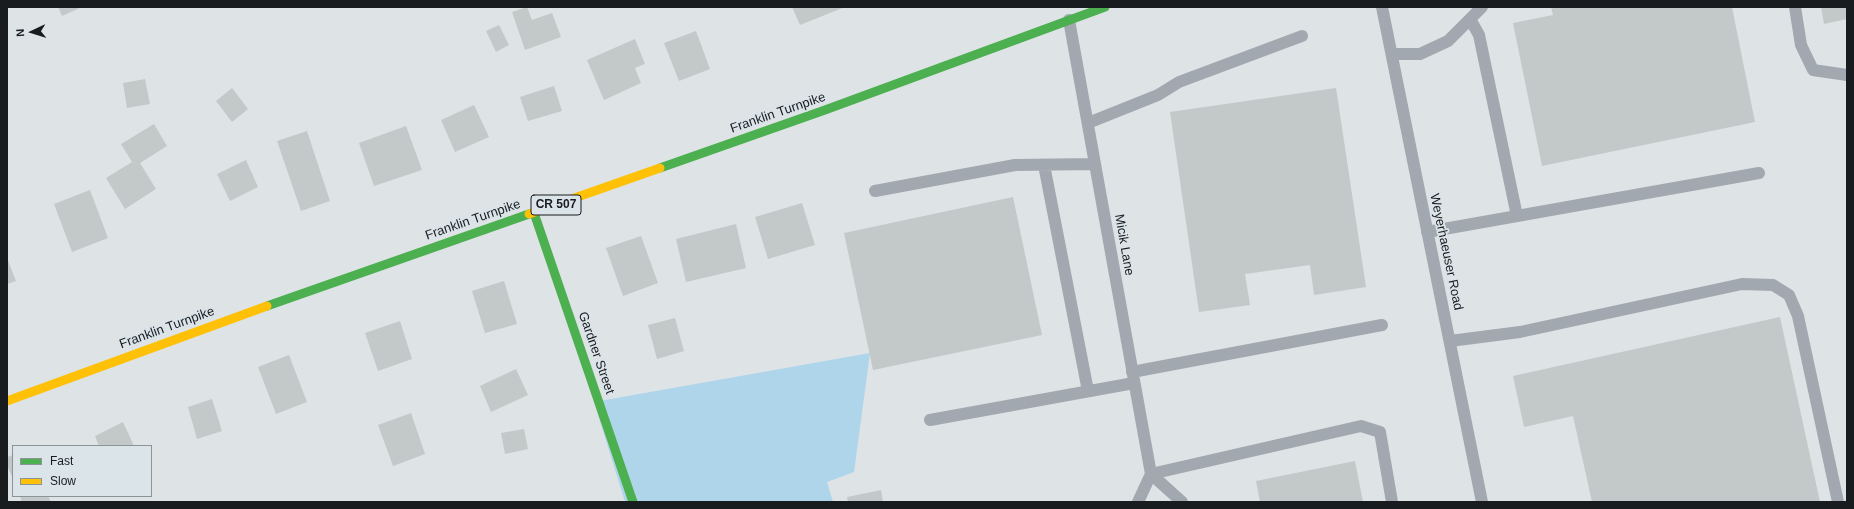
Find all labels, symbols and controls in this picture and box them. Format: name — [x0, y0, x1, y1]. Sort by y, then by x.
north arrow — [12, 12, 52, 52]
text: N — [14, 28, 26, 37]
street label: Franklin Turnpike — [728, 89, 828, 137]
street label: Weyerhaeuser Road — [1426, 192, 1466, 312]
road number: CR 507 — [531, 195, 581, 215]
street label: Franklin Turnpike — [423, 196, 523, 244]
street label: Micik Lane — [1111, 213, 1137, 277]
street label: Franklin Turnpike — [117, 304, 217, 352]
street label: Gardner Street — [575, 310, 617, 396]
legend — [12, 445, 152, 497]
text: Fast — [50, 454, 73, 468]
text: Slow — [50, 474, 76, 488]

